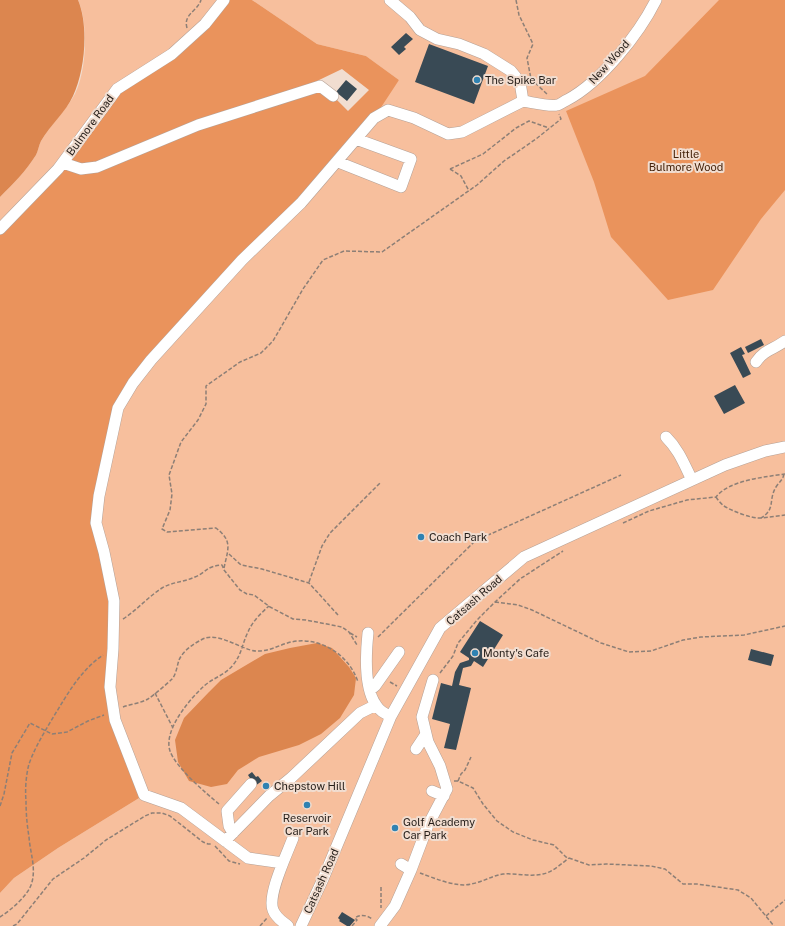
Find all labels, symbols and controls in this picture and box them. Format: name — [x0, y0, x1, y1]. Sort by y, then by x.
street label: New Wood — [586, 38, 632, 86]
place label: The Spike Bar — [485, 74, 556, 86]
marker: The Spike Bar — [472, 75, 482, 85]
street label: Bulmore Road — [64, 92, 116, 158]
park label: Little Bulmore Wood — [649, 148, 723, 173]
place label: Coach Park — [429, 531, 487, 543]
marker: Coach Park — [416, 532, 426, 542]
street label: Catsash Road — [444, 573, 504, 627]
place label: Monty's Cafe — [483, 647, 549, 659]
marker: Monty's Cafe — [470, 648, 480, 658]
place label: Chepstow Hill — [274, 780, 345, 792]
marker: Chepstow Hill — [261, 781, 271, 791]
marker: Reservoir Car Park — [302, 800, 312, 810]
place label: Reservoir Car Park — [283, 812, 331, 837]
place label: Golf Academy Car Park — [403, 816, 475, 841]
marker: Golf Academy Car Park — [390, 823, 400, 833]
street label: Catsash Road — [301, 847, 341, 915]

